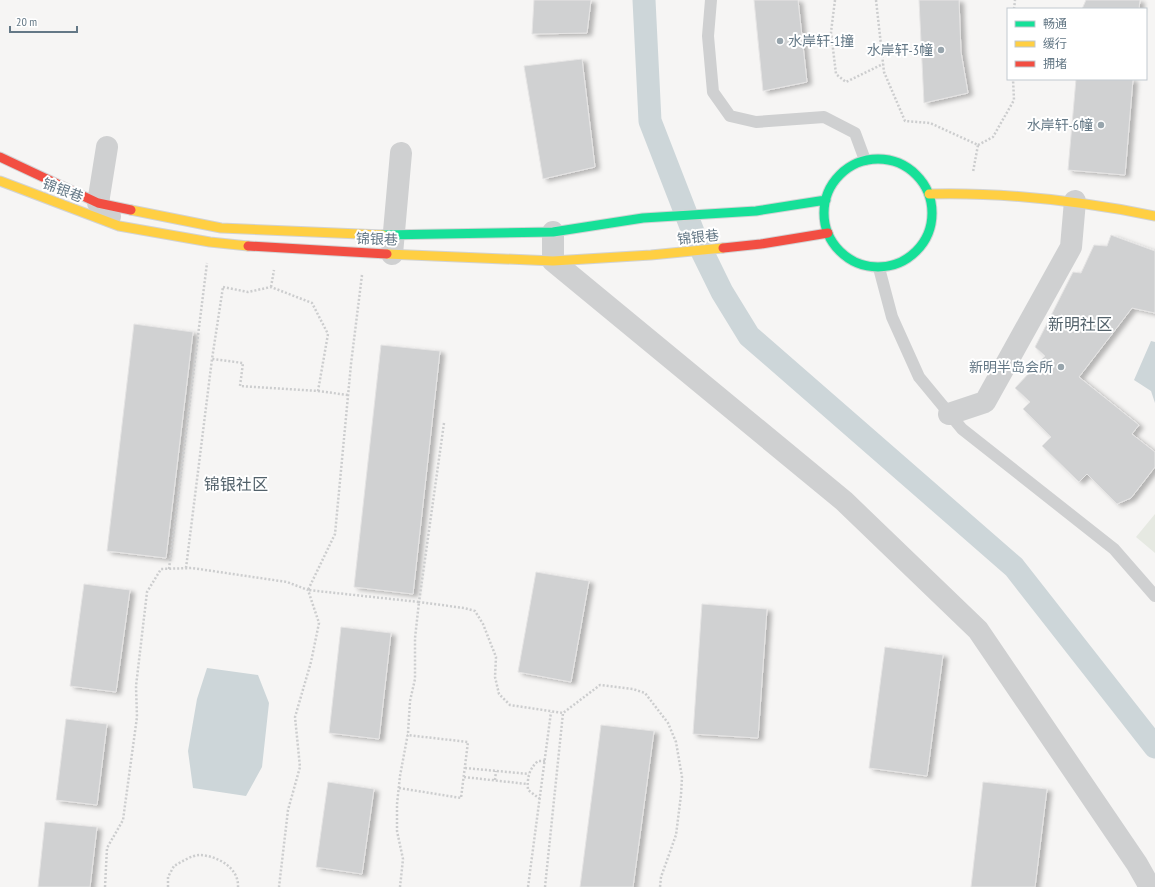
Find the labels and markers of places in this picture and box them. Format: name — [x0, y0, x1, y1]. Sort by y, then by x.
place label: 水岸轩-1撞 — [788, 32, 854, 50]
marker: 水岸轩-1撞 — [775, 36, 785, 46]
place label: 水岸轩-3幢 — [867, 41, 933, 59]
marker: 水岸轩-3幢 — [936, 45, 946, 55]
place label: 水岸轩-6幢 — [1027, 116, 1093, 134]
marker: 水岸轩-6幢 — [1096, 120, 1106, 130]
place label: 新明半岛会所 — [969, 358, 1053, 376]
marker: 新明半岛会所 — [1056, 362, 1066, 372]

